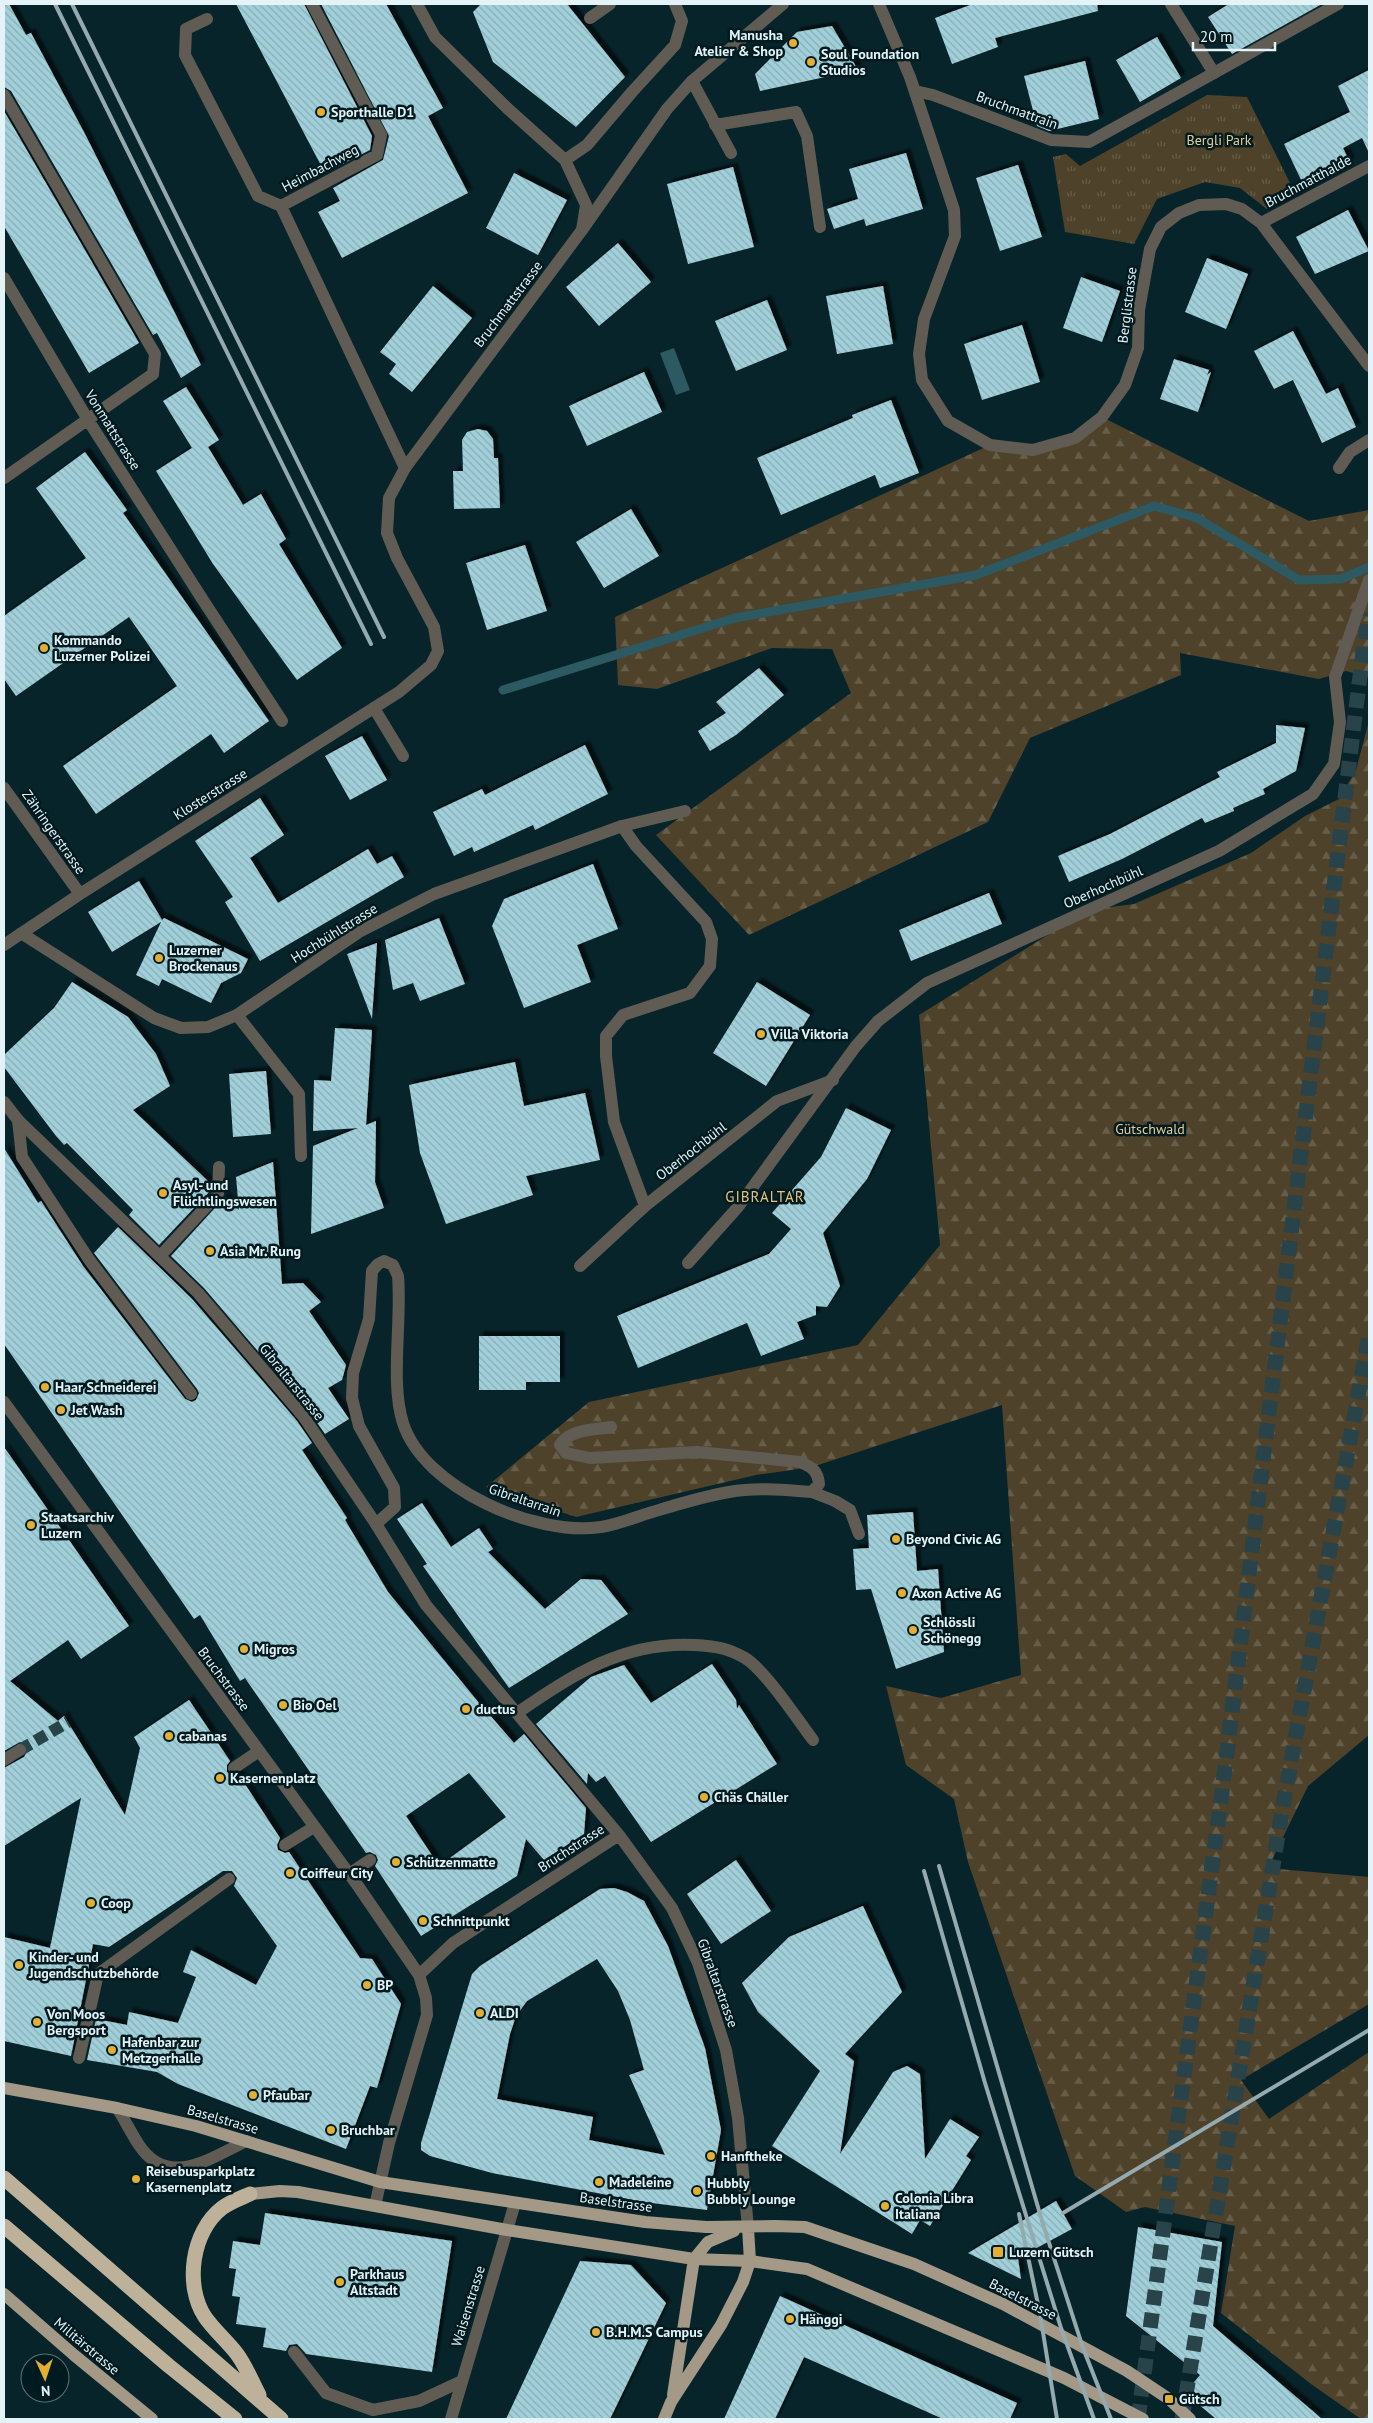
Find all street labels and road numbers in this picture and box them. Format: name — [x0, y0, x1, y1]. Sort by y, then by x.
street label: Bruchmattrain — [974, 87, 1060, 133]
street label: Heimbachweg — [278, 140, 362, 196]
street label: Bruchmatthalde — [1262, 151, 1354, 211]
street label: Bruchmattstrasse — [470, 257, 546, 351]
street label: Berglistrasse — [1113, 266, 1141, 344]
street label: Vonmattstrasse — [81, 386, 145, 474]
street label: Klosterstrasse — [170, 764, 250, 824]
street label: Zähringerstrasse — [18, 786, 90, 878]
street label: Oberhochbühl — [1061, 861, 1145, 913]
street label: Hochbühlstrasse — [287, 899, 381, 967]
street label: Oberhochbühl — [652, 1118, 730, 1184]
street label: Gibraltarstrasse — [256, 1340, 328, 1424]
street label: Gibraltarrain — [486, 1479, 564, 1521]
street label: Bruchstrasse — [194, 1643, 254, 1715]
street label: Bruchstrasse — [534, 1820, 608, 1876]
street label: Gibraltarstrasse — [694, 1936, 742, 2030]
street label: Baselstrasse — [185, 2100, 261, 2138]
street label: Baselstrasse — [578, 2188, 654, 2216]
street label: Waisenstrasse — [447, 2263, 489, 2349]
street label: Baselstrasse — [986, 2274, 1060, 2324]
street label: Militärstrasse — [50, 2313, 124, 2379]

